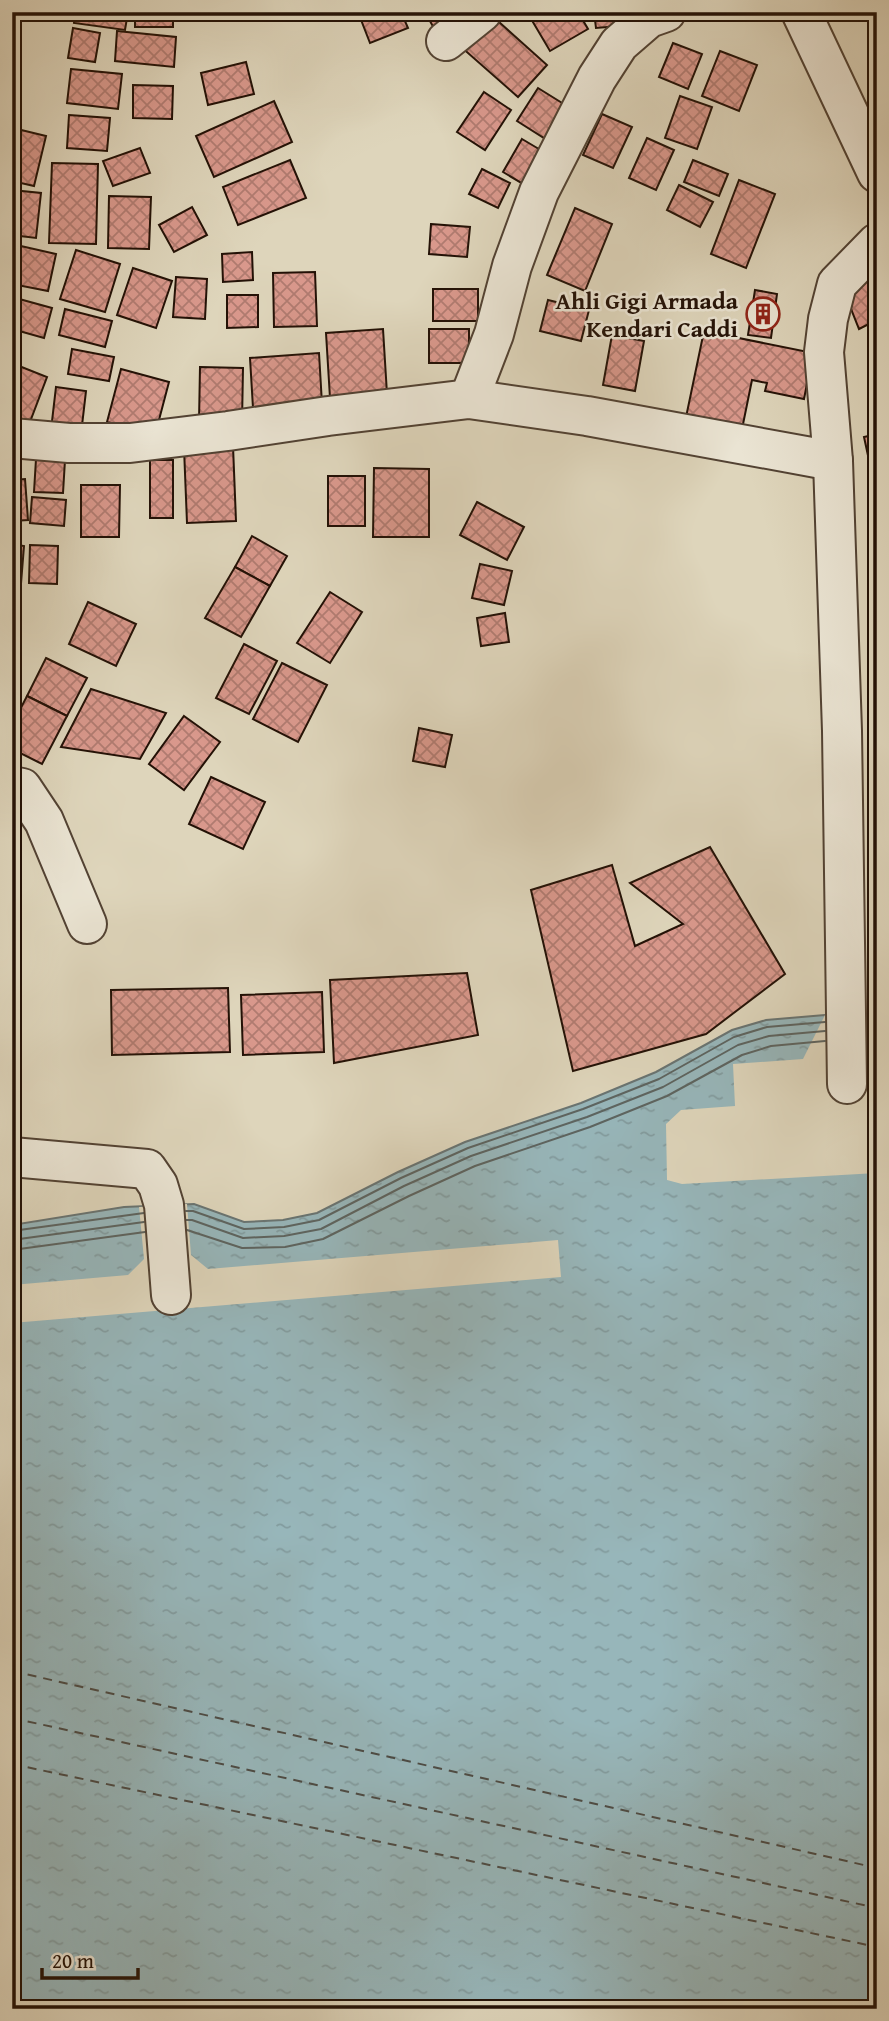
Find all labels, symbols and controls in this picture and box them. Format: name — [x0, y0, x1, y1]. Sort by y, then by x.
place label: Ahli Gigi Armada Kendari Caddi — [556, 283, 739, 346]
building icon: Ahli Gigi Armada Kendari Caddi — [744, 295, 782, 333]
scale bar — [42, 1937, 138, 1981]
text: 20 m — [52, 1945, 94, 1976]

